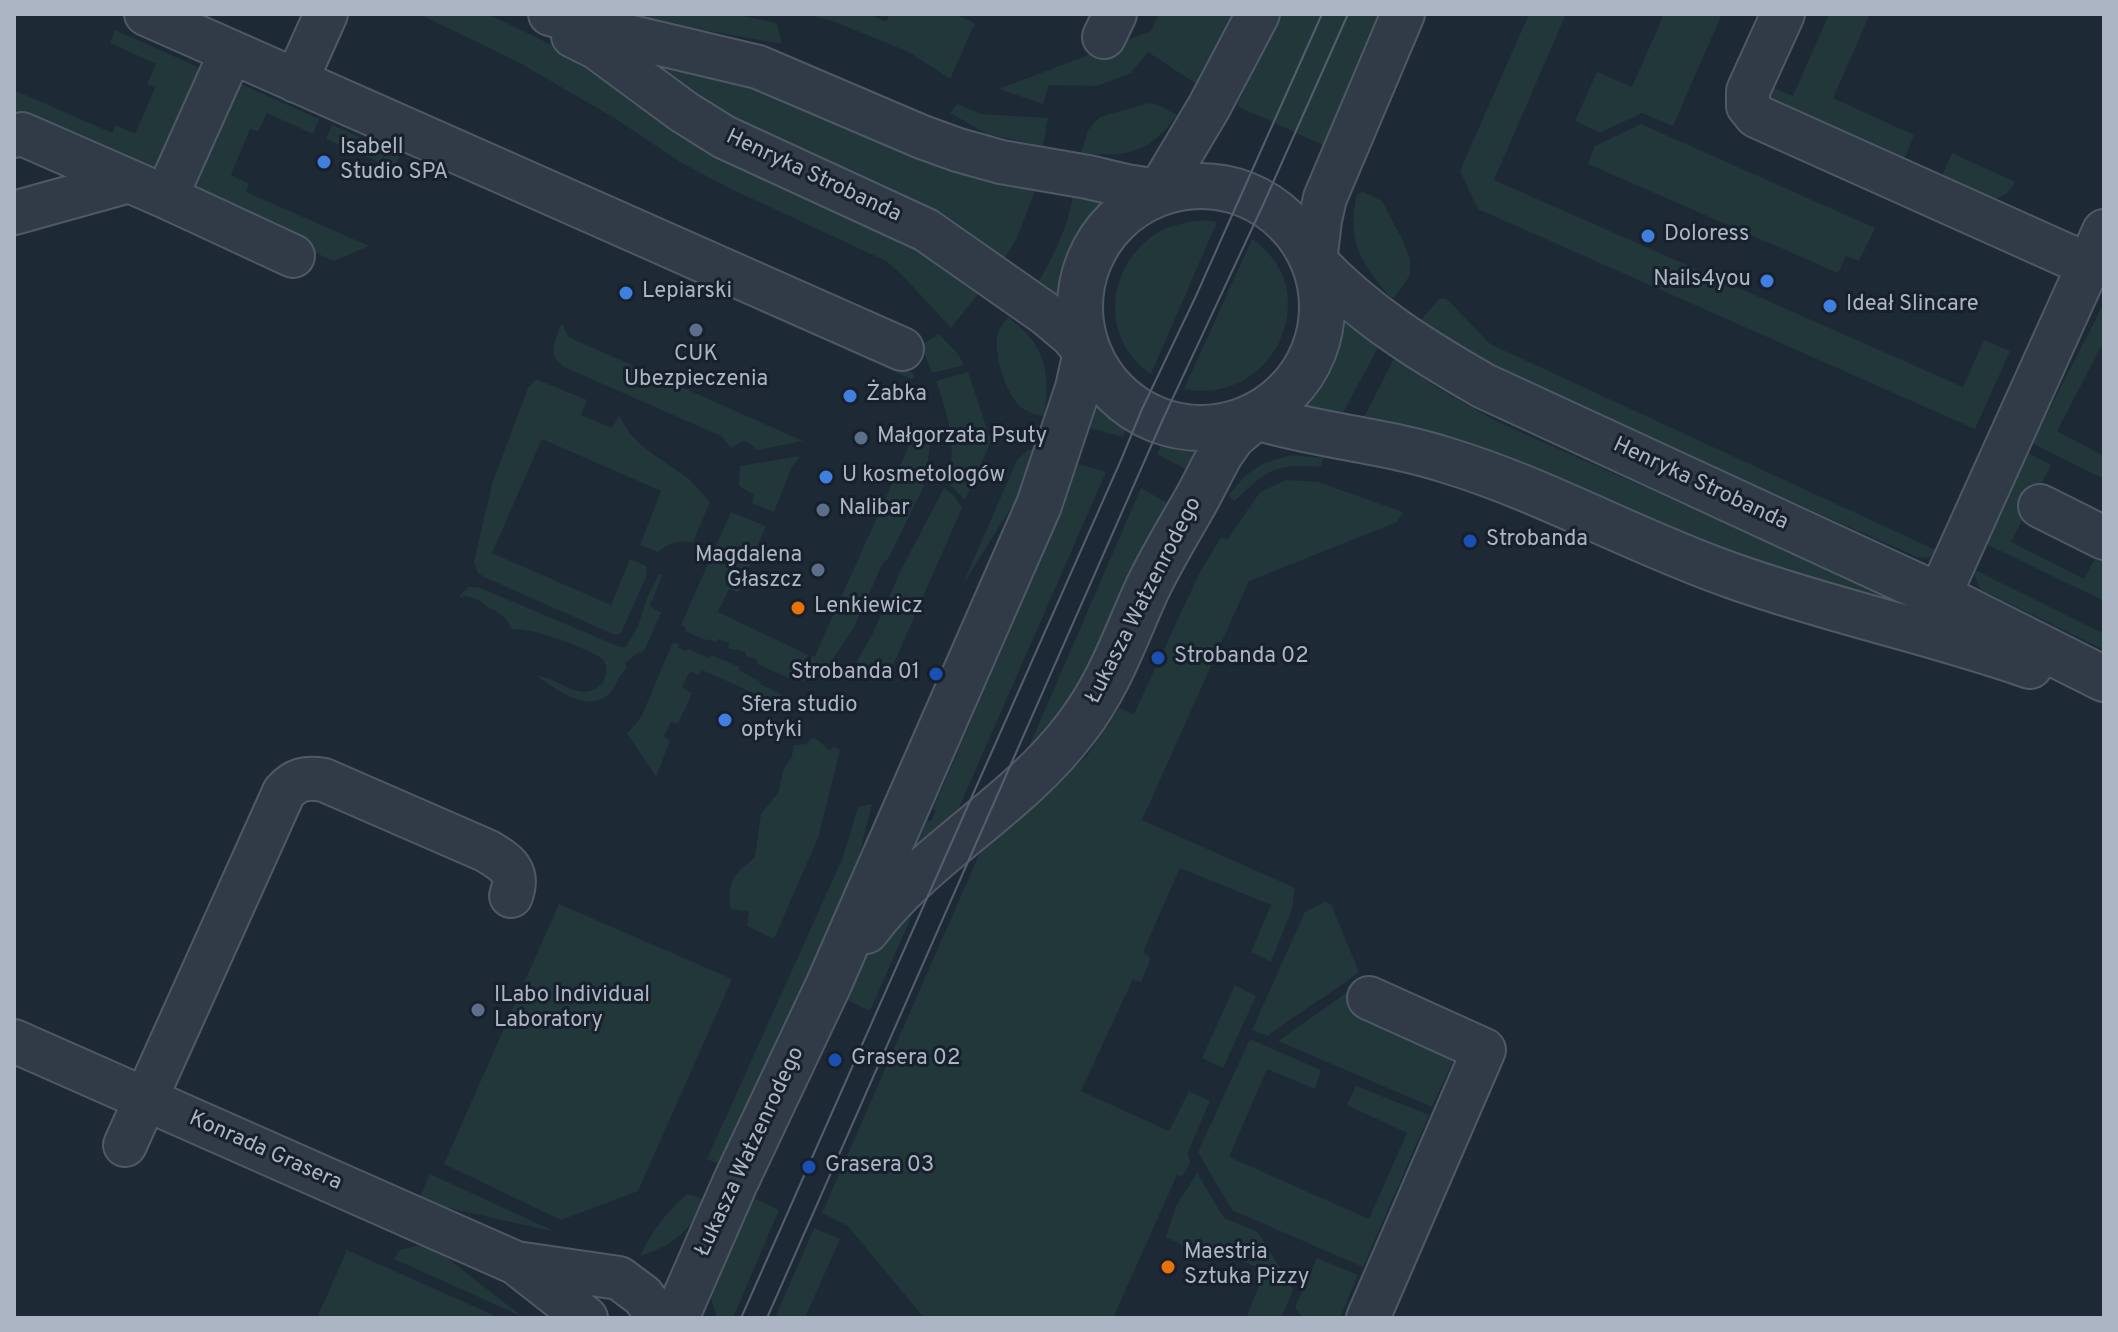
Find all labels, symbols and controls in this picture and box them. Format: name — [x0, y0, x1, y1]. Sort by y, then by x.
street label: Henryka Strobanda — [721, 125, 905, 229]
place label: Isabell Studio SPA — [340, 136, 448, 188]
marker: Isabell Studio SPA — [315, 153, 333, 171]
place label: Doloress — [1664, 223, 1749, 249]
marker: Doloress — [1639, 227, 1657, 245]
place label: Nails4you — [1653, 268, 1751, 294]
marker: Nails4you — [1758, 272, 1776, 290]
place label: Lepiarski — [642, 280, 732, 306]
marker: Lepiarski — [617, 284, 635, 302]
place label: Ideał Slincare — [1846, 293, 1979, 319]
marker: Ideał Slincare — [1821, 297, 1839, 315]
marker: CUK Ubezpieczenia — [687, 321, 705, 339]
place label: CUK Ubezpieczenia — [624, 343, 768, 394]
place label: Żabka — [866, 383, 927, 409]
marker: Żabka — [841, 387, 859, 405]
place label: Małgorzata Psuty — [877, 425, 1047, 451]
marker: Małgorzata Psuty — [852, 429, 870, 447]
street label: Henryka Strobanda — [1608, 433, 1792, 537]
place label: U kosmetologów — [842, 464, 1005, 490]
marker: U kosmetologów — [817, 468, 835, 486]
street label: Łukasza Watzenrodego — [1081, 493, 1209, 709]
place label: Nalibar — [839, 497, 910, 523]
marker: Nalibar — [814, 501, 832, 519]
place label: Strobanda — [1486, 528, 1588, 554]
marker: Strobanda — [1461, 532, 1479, 550]
place label: Magdalena Głaszcz — [695, 544, 802, 596]
marker: Magdalena Głaszcz — [809, 561, 827, 579]
place label: Lenkiewicz — [814, 595, 923, 621]
marker: Lenkiewicz — [789, 599, 807, 617]
place label: Strobanda 02 — [1174, 645, 1309, 671]
marker: Strobanda 02 — [1149, 649, 1167, 667]
place label: Strobanda 01 — [791, 661, 920, 687]
marker: Strobanda 01 — [927, 665, 945, 683]
place label: Sfera studio optyki — [741, 694, 857, 746]
marker: Sfera studio optyki — [716, 711, 734, 729]
place label: ILabo Individual Laboratory — [494, 984, 650, 1036]
marker: ILabo Individual Laboratory — [469, 1001, 487, 1019]
street label: Łukasza Watzenrodego — [691, 1043, 811, 1261]
place label: Grasera 02 — [851, 1047, 960, 1073]
marker: Grasera 02 — [826, 1051, 844, 1069]
street label: Konrada Grasera — [184, 1106, 346, 1198]
place label: Grasera 03 — [825, 1154, 934, 1180]
marker: Grasera 03 — [800, 1158, 818, 1176]
place label: Maestria Sztuka Pizzy — [1184, 1241, 1309, 1292]
marker: Maestria Sztuka Pizzy — [1159, 1258, 1177, 1276]

